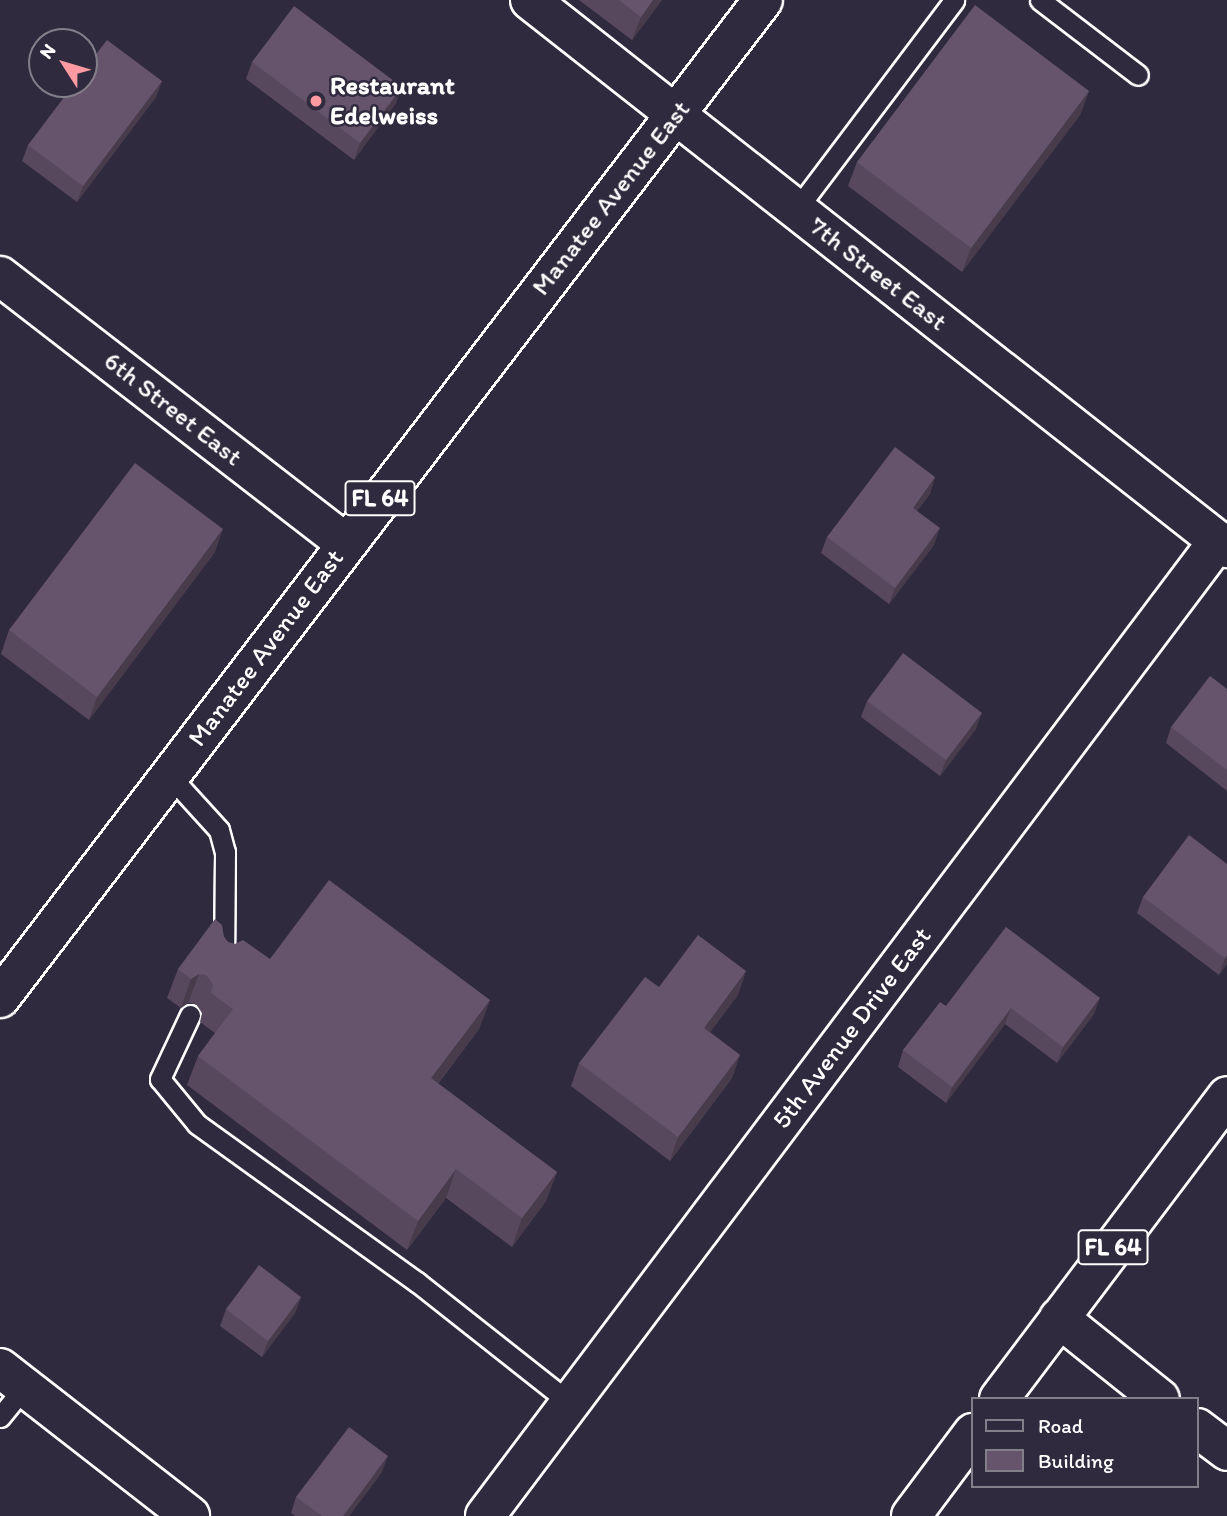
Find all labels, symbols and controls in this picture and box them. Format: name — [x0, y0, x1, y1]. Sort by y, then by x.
north arrow — [28, 28, 98, 98]
text: N — [34, 39, 60, 63]
place label: Restaurant Edelweiss — [330, 70, 455, 132]
marker: Restaurant Edelweiss — [308, 93, 324, 109]
street label: Manatee Avenue East — [525, 94, 697, 302]
street label: 7th Street East — [803, 211, 953, 337]
street label: 6th Street East — [98, 345, 248, 473]
road number: FL 64 — [343, 477, 417, 518]
street label: Manatee Avenue East — [182, 543, 350, 753]
street label: 5th Avenue Drive East — [766, 921, 938, 1135]
road number: FL 64 — [1076, 1226, 1150, 1268]
legend — [972, 1397, 1199, 1488]
text: Road — [1038, 1413, 1083, 1438]
text: Building — [1038, 1448, 1114, 1473]

